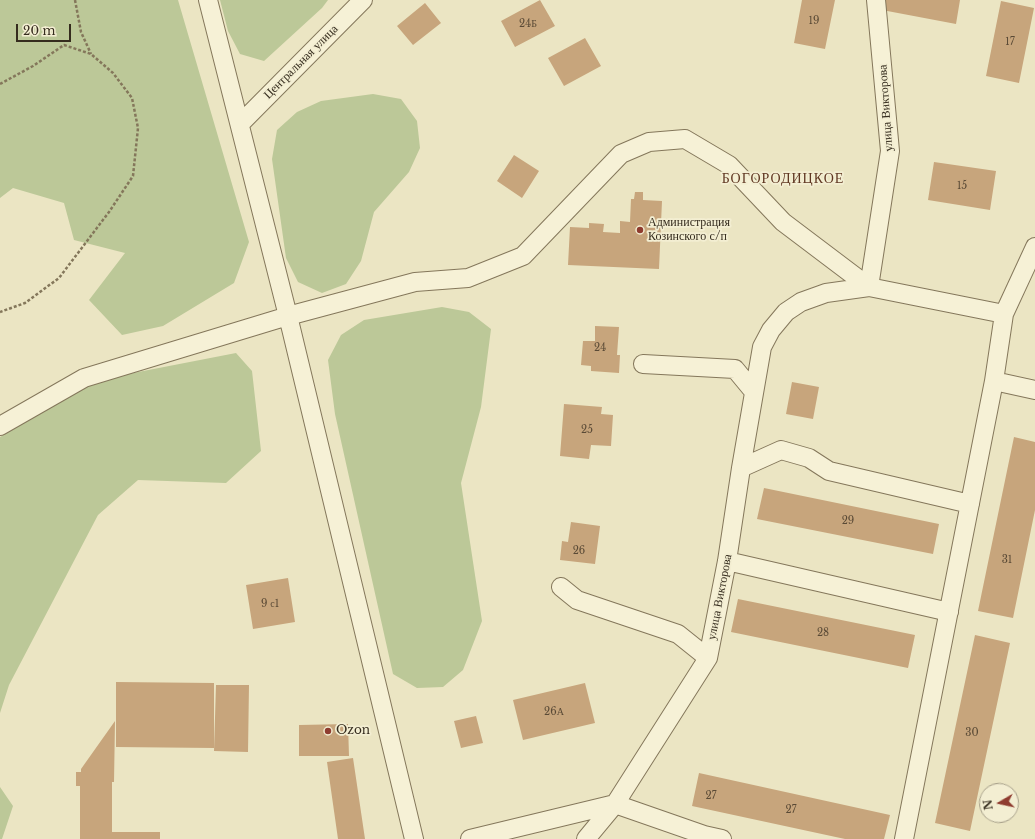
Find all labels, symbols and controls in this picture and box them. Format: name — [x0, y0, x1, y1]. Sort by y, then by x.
house number: 19 — [809, 15, 819, 27]
scale bar — [18, 16, 73, 42]
house number: 24Б — [519, 18, 537, 30]
street label: Центральная улица — [261, 22, 341, 102]
text: 20 m — [23, 23, 55, 38]
house number: 17 — [1005, 36, 1015, 48]
street label: улица Викторова — [876, 64, 896, 152]
district label: БОГОРОДИЦКОЕ — [722, 171, 844, 187]
house number: 15 — [957, 180, 967, 192]
place label: Администрация Козинского с/п — [648, 216, 730, 244]
marker: Администрация Козинского с/п — [635, 225, 645, 235]
house number: 24 — [594, 342, 606, 354]
house number: 25 — [581, 424, 593, 436]
house number: 29 — [842, 515, 854, 527]
house number: 26 — [573, 545, 585, 557]
street label: улица Викторова — [705, 553, 735, 641]
house number: 31 — [1002, 554, 1012, 566]
house number: 9 с1 — [261, 598, 279, 610]
house number: 28 — [817, 627, 829, 639]
house number: 26А — [544, 706, 564, 718]
place label: Ozon — [336, 724, 370, 738]
marker: Ozon — [323, 726, 333, 736]
house number: 30 — [965, 727, 979, 739]
north arrow — [979, 783, 1019, 823]
house number: 27 — [705, 790, 717, 802]
text: N — [980, 799, 996, 811]
house number: 27 — [785, 804, 797, 816]

